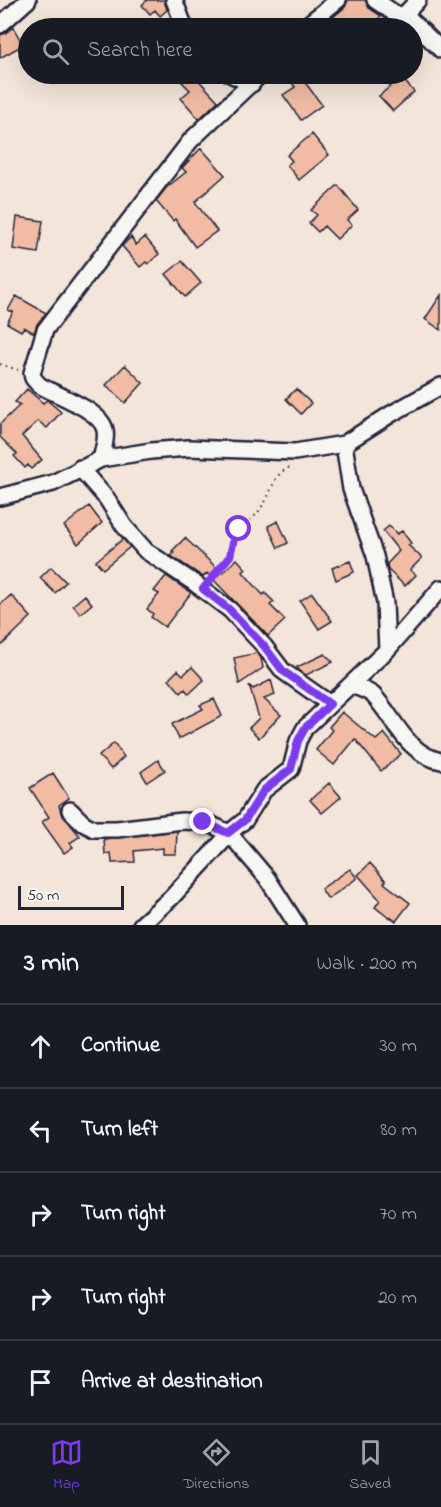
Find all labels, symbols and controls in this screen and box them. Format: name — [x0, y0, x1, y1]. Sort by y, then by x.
search box — [18, 18, 423, 84]
icon: search — [39, 35, 72, 68]
text: Search here — [87, 35, 192, 67]
route start — [225, 515, 251, 541]
route end — [189, 808, 215, 834]
scale bar — [18, 883, 124, 910]
text: 50 m — [27, 884, 59, 908]
text: 3 min — [24, 945, 79, 983]
text: Walk · 200 m — [317, 950, 417, 979]
icon: ahead — [24, 1030, 57, 1063]
text: Continue — [81, 1030, 160, 1062]
text: 30 m — [380, 1032, 417, 1061]
icon: left — [24, 1114, 57, 1147]
text: Turn left — [81, 1114, 158, 1146]
text: 80 m — [380, 1116, 417, 1145]
icon: right — [24, 1198, 57, 1231]
text: Turn right — [81, 1198, 166, 1230]
text: 70 m — [380, 1200, 417, 1229]
icon: right — [24, 1282, 57, 1315]
text: Turn right — [81, 1282, 166, 1314]
text: 20 m — [378, 1284, 417, 1313]
icon: arrive — [24, 1366, 57, 1399]
text: Arrive at destination — [81, 1366, 263, 1398]
tab: Map — [50, 1436, 83, 1496]
tab: Directions — [183, 1436, 249, 1496]
tab: Saved — [349, 1436, 391, 1496]

